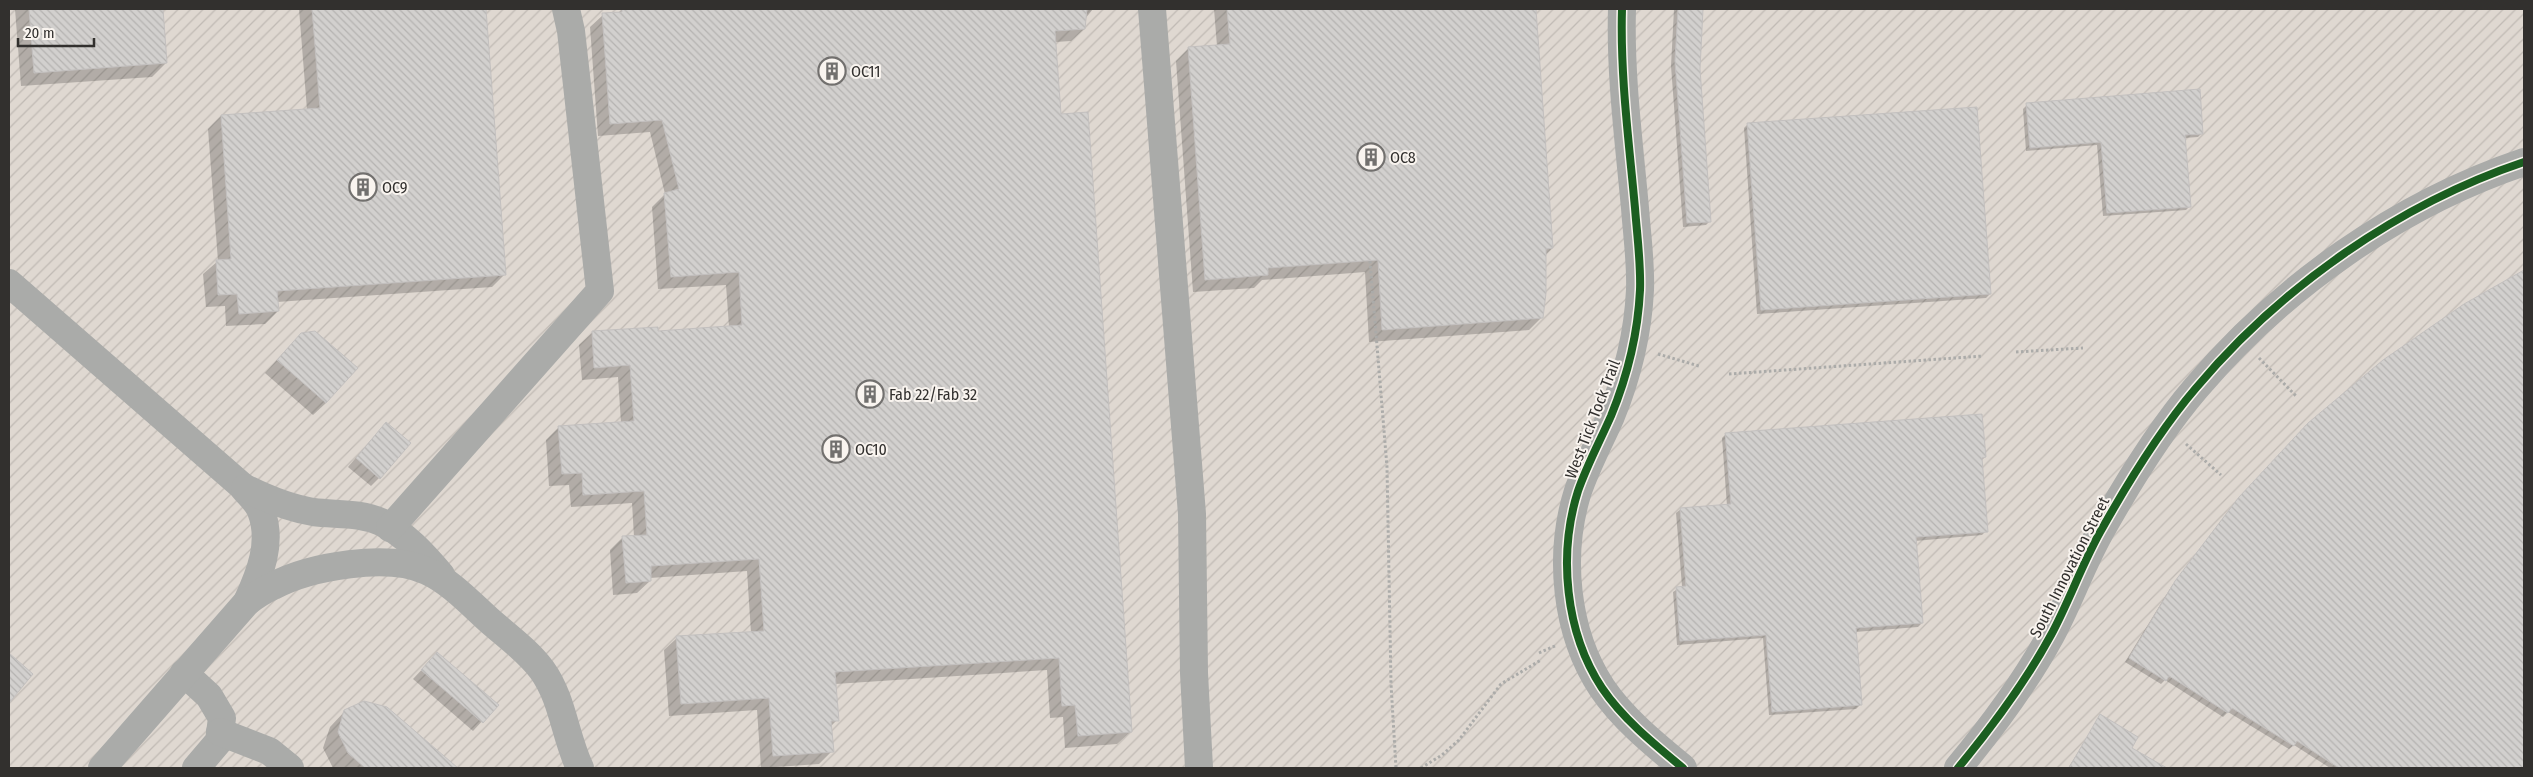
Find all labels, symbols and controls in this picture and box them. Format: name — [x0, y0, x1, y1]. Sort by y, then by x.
scale bar — [18, 15, 94, 47]
text: 20 m — [25, 24, 55, 42]
building icon: OC11 — [817, 56, 847, 86]
place label: OC11 — [851, 62, 881, 81]
building icon: OC8 — [1356, 142, 1386, 172]
place label: OC8 — [1390, 148, 1416, 167]
building icon: OC9 — [348, 172, 378, 202]
place label: OC9 — [382, 178, 408, 197]
street label: West Tick Tock Trail — [1561, 357, 1624, 481]
building icon: Fab 22/Fab 32 — [855, 379, 885, 409]
place label: Fab 22/Fab 32 — [889, 385, 977, 404]
building icon: OC10 — [821, 434, 851, 464]
place label: OC10 — [855, 440, 887, 459]
street label: South Innovation Street — [2026, 493, 2114, 641]

